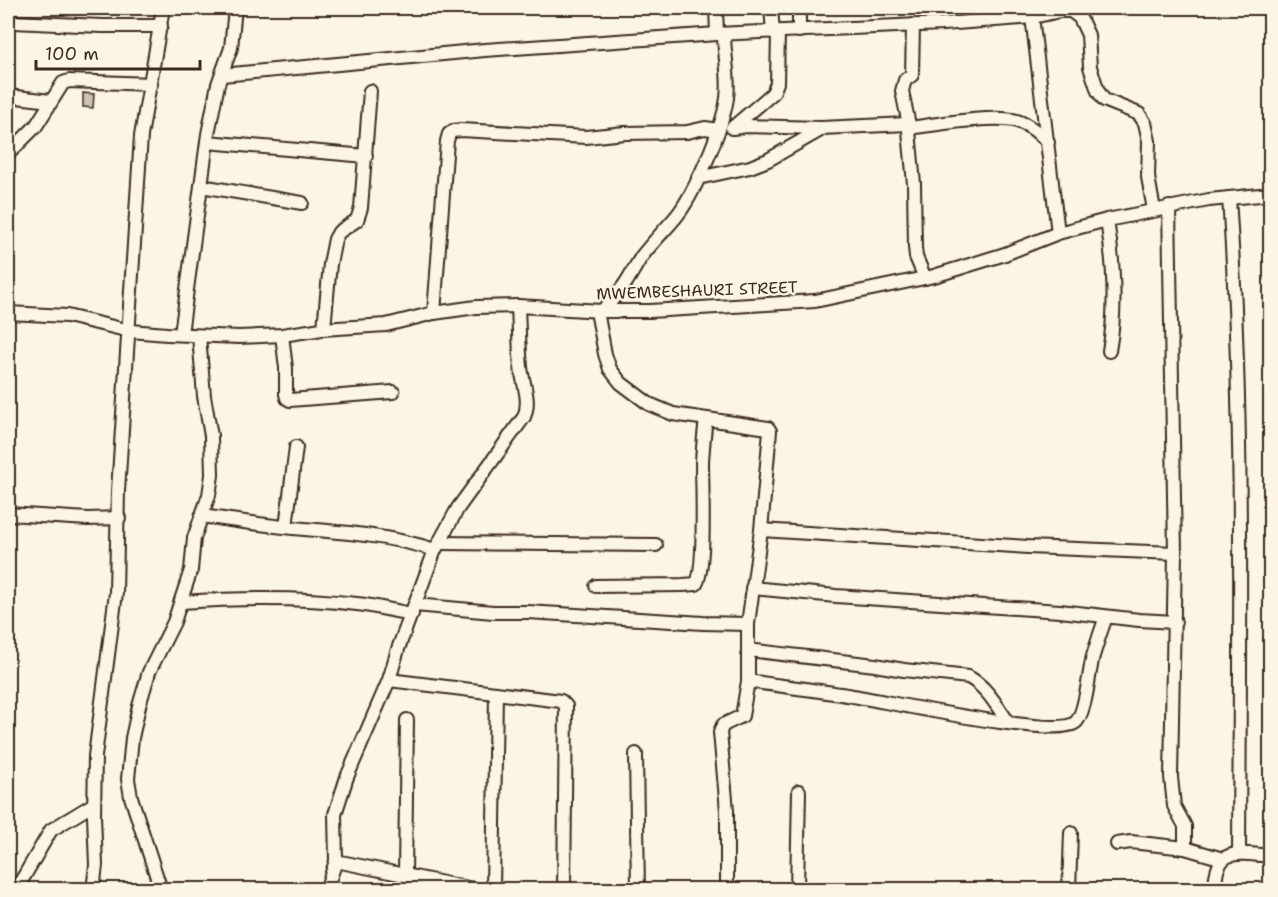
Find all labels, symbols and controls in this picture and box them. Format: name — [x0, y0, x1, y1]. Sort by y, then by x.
scale bar — [36, 33, 200, 71]
text: 100 m — [45, 42, 99, 66]
street label: MWEMBESHAURI STREET — [596, 276, 798, 305]

